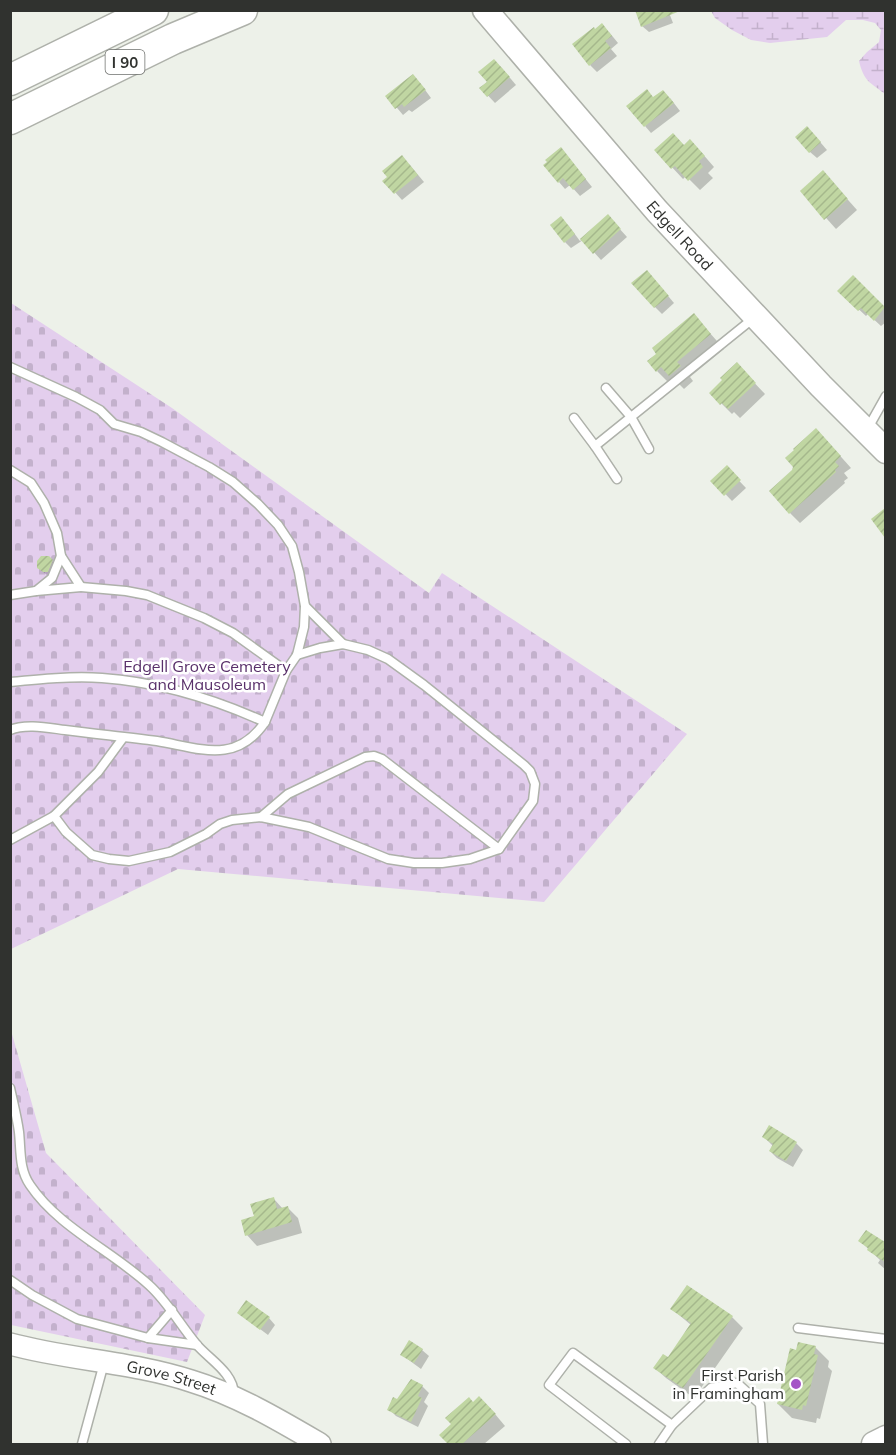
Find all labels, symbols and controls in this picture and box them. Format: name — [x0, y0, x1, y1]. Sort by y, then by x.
road number: I 90 — [106, 50, 144, 74]
street label: Edgell Road — [642, 196, 717, 274]
park label: Edgell Grove Cemetery and Mausoleum — [123, 656, 291, 694]
street label: Grove Street — [125, 1356, 220, 1399]
place label: First Parish in Framingham — [673, 1365, 784, 1403]
marker: First Parish in Framingham — [789, 1377, 803, 1391]

